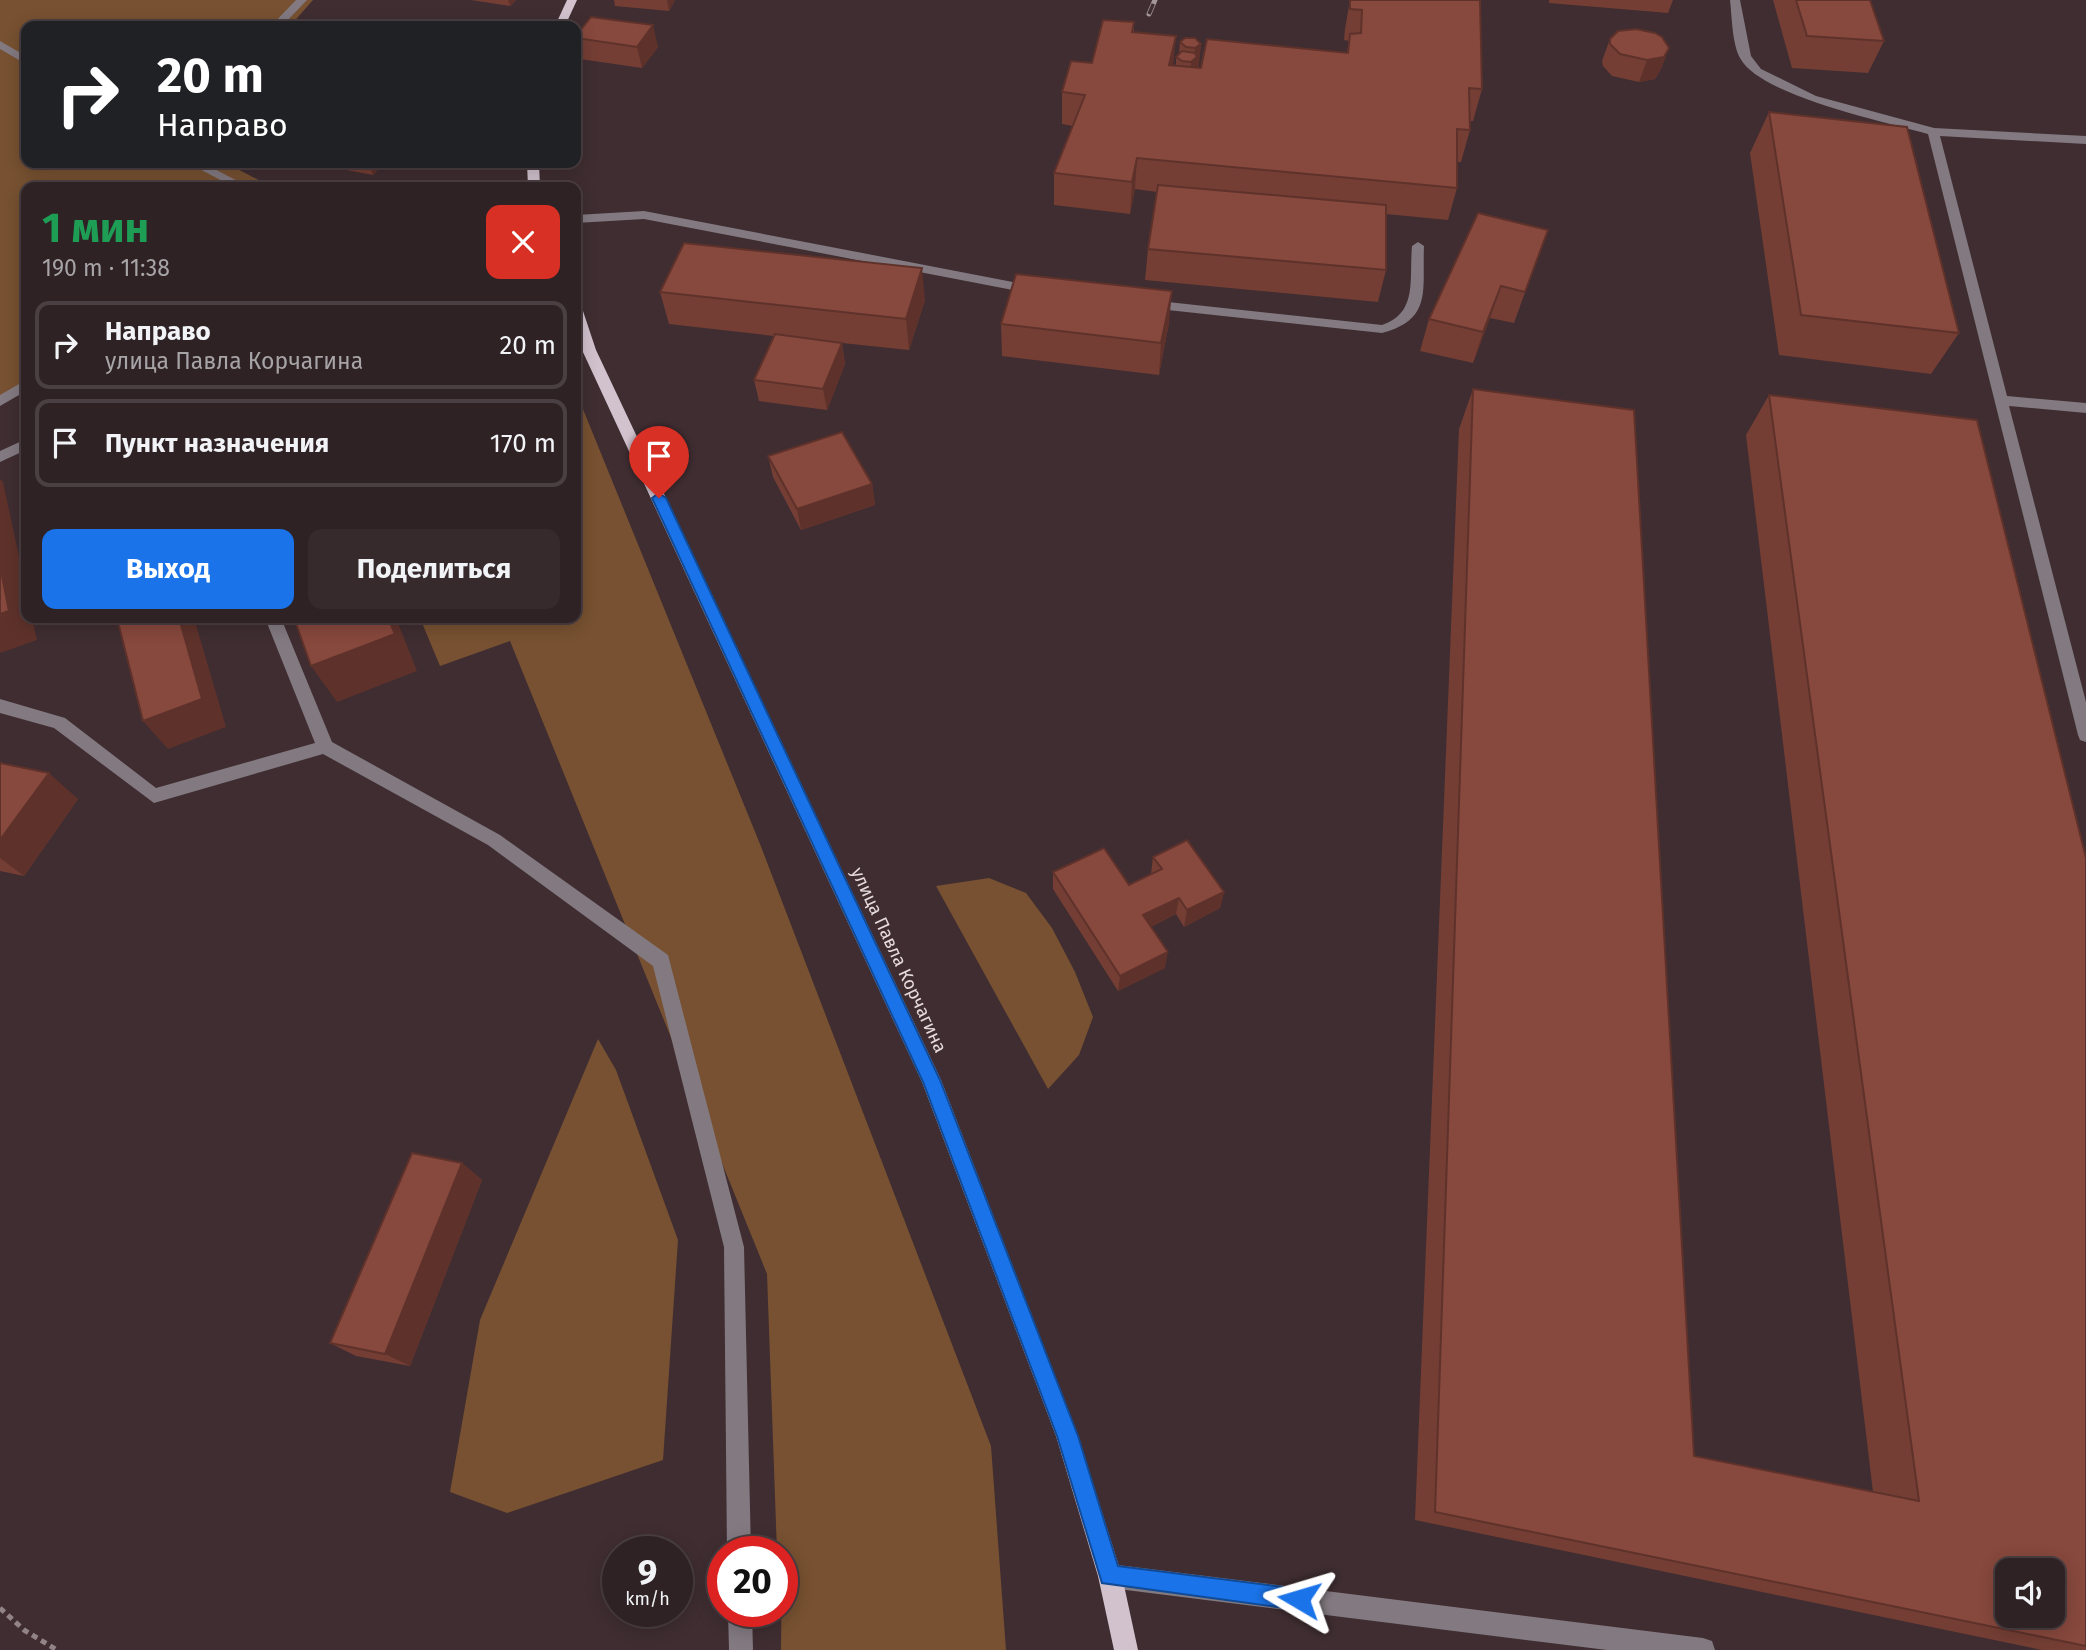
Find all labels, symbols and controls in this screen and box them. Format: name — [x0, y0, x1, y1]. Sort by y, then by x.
text: 20 m — [157, 46, 264, 105]
icon: right — [42, 49, 133, 140]
text: Направо — [157, 106, 288, 144]
text: 1 мин — [42, 203, 149, 253]
button: close — [486, 205, 560, 279]
text: 190 m · 11:38 — [42, 254, 170, 282]
text: Направо — [105, 316, 211, 347]
icon: right — [46, 326, 84, 364]
text: 20 m — [499, 330, 556, 361]
text: улица Павла Корчагина — [105, 347, 363, 375]
icon: arrive — [46, 424, 84, 462]
pin — [629, 426, 689, 498]
text: Пункт назначения — [105, 428, 329, 459]
text: 170 m — [490, 428, 556, 459]
icon: arrive — [640, 437, 678, 475]
button: Выход — [42, 529, 294, 609]
button: Поделиться — [308, 529, 560, 609]
street label: улица Павла Корчагина — [846, 864, 952, 1056]
speed limit sign: 20 — [707, 1536, 798, 1627]
text: 9 — [638, 1551, 657, 1593]
map controls — [1995, 1558, 2065, 1628]
button: sound — [1995, 1558, 2065, 1628]
position arrow — [1262, 1562, 1336, 1636]
text: km/h — [625, 1588, 670, 1610]

